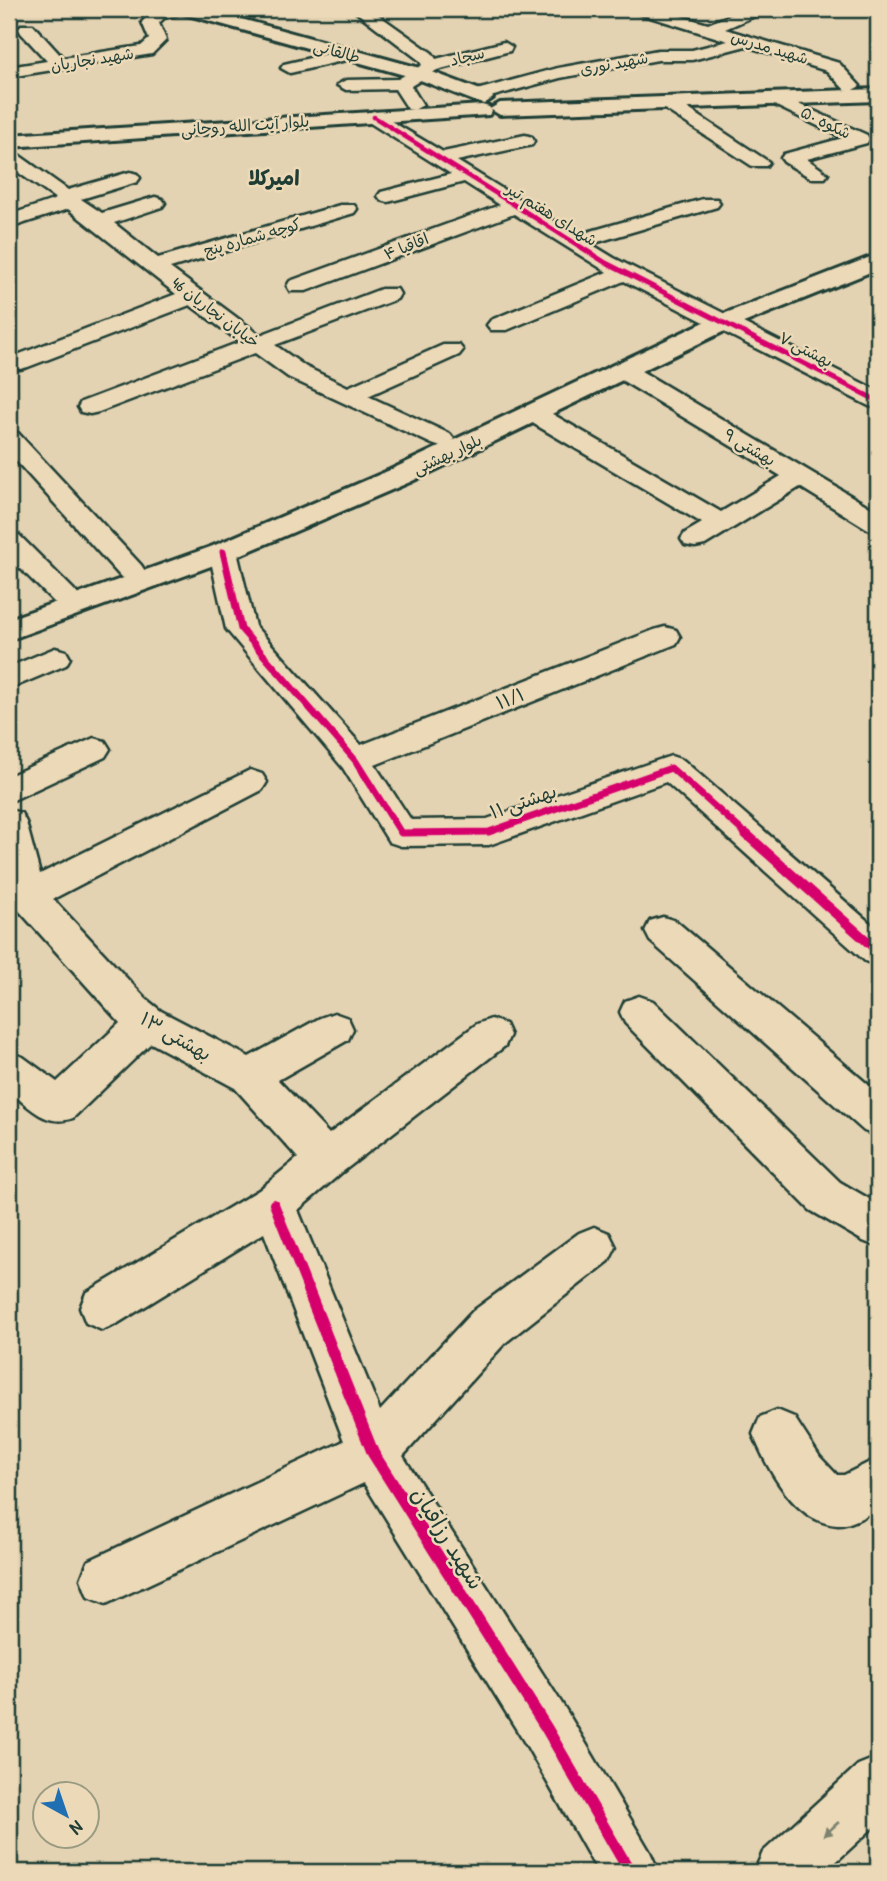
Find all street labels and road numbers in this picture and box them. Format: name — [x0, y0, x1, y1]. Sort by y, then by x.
street label: شهید مدرس — [729, 25, 811, 69]
street label: طالقانی — [311, 34, 363, 68]
street label: سجاد — [447, 41, 487, 71]
street label: شهید نجاریان — [49, 42, 135, 76]
street label: شهید نوری — [578, 46, 650, 80]
street label: شکوه ۵۰ — [797, 100, 855, 144]
street label: بلوار آیت الله روحانی — [180, 110, 310, 140]
street label: شهدای هفتم تیر — [500, 176, 602, 252]
street label: کوچه شماره پنج — [201, 213, 303, 261]
street label: اقاقیا ۴ — [380, 227, 432, 265]
street label: خیابان نجاریان 46 — [167, 272, 265, 352]
street label: بهشتی ۷ — [775, 326, 837, 372]
street label: بهشتی ۹ — [720, 423, 780, 471]
street label: بلوار بهشتی — [409, 428, 485, 480]
street label: ۱۱/۱ — [492, 681, 528, 715]
street label: بهشتی ۱۱ — [486, 777, 560, 825]
street label: بهشتی ۱۳ — [136, 1005, 216, 1067]
street label: شهید رزاقیان — [405, 1481, 492, 1595]

